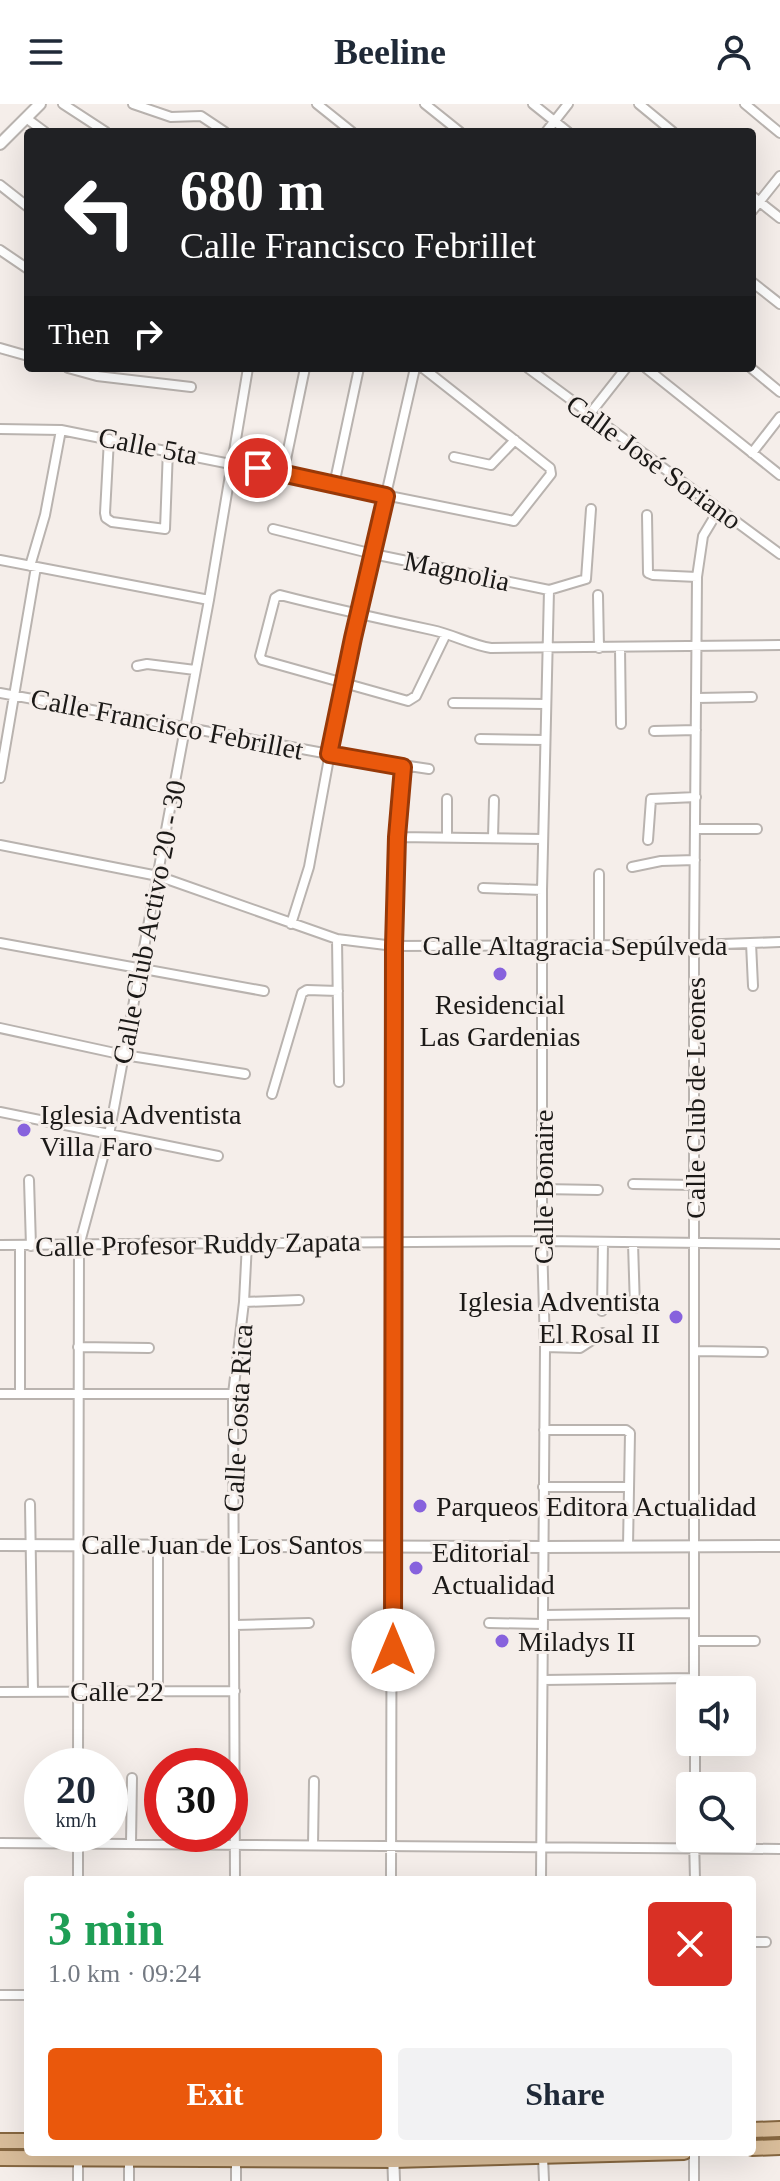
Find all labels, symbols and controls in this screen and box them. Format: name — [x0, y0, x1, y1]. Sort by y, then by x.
icon: menu — [24, 30, 68, 74]
icon: person — [712, 30, 756, 74]
text: Beeline — [334, 32, 446, 72]
icon: left — [48, 160, 152, 264]
text: 680 m — [180, 160, 325, 222]
text: Calle Francisco Febrillet — [180, 226, 536, 266]
icon: right — [126, 312, 170, 356]
text: Then — [48, 317, 110, 350]
street label: Calle José Soriano — [561, 388, 747, 536]
street label: Calle 5ta — [96, 421, 201, 471]
pin — [224, 434, 292, 502]
icon: arrive — [236, 446, 280, 490]
street label: Magnolia — [401, 545, 513, 597]
street label: Calle Francisco Febrillet — [28, 682, 306, 766]
street label: Calle Club Activo 20 - 30 — [106, 777, 192, 1067]
street label: Calle Altagracia Sepúlveda — [423, 930, 728, 961]
marker: Residencial Las Gardenias — [491, 965, 509, 983]
street label: Calle Club de Leones — [680, 977, 711, 1219]
place label: Residencial Las Gardenias — [420, 989, 580, 1052]
place label: Iglesia Adventista Villa Faro — [40, 1099, 242, 1162]
street label: Calle Bonaire — [528, 1110, 559, 1264]
marker: Iglesia Adventista Villa Faro — [15, 1121, 33, 1139]
street label: Calle Profesor Ruddy Zapata — [35, 1226, 362, 1262]
place label: Iglesia Adventista El Rosal II — [459, 1286, 661, 1349]
marker: Iglesia Adventista El Rosal II — [667, 1308, 685, 1326]
street label: Calle Costa Rica — [218, 1323, 258, 1513]
place label: Parqueos Editora Actualidad — [436, 1491, 756, 1522]
marker: Parqueos Editora Actualidad — [411, 1497, 429, 1515]
street label: Calle Juan de Los Santos — [81, 1529, 363, 1560]
place label: Editorial Actualidad — [432, 1537, 555, 1600]
marker: Editorial Actualidad — [407, 1559, 425, 1577]
position arrow — [351, 1608, 435, 1692]
place label: Miladys II — [518, 1626, 635, 1657]
marker: Miladys II — [493, 1632, 511, 1650]
street label: Calle 22 — [70, 1676, 164, 1707]
map controls — [676, 1676, 756, 1852]
button: sound — [676, 1676, 756, 1756]
speed limit sign: 30 — [144, 1748, 248, 1852]
text: 20 — [56, 1767, 96, 1812]
button: search — [676, 1772, 756, 1852]
text: km/h — [55, 1809, 97, 1831]
text: 3 min — [48, 1902, 164, 1955]
button: close — [648, 1902, 732, 1986]
text: 1.0 km · 09:24 — [48, 1959, 201, 1988]
button: Exit — [48, 2048, 382, 2140]
button: Share — [398, 2048, 732, 2140]

